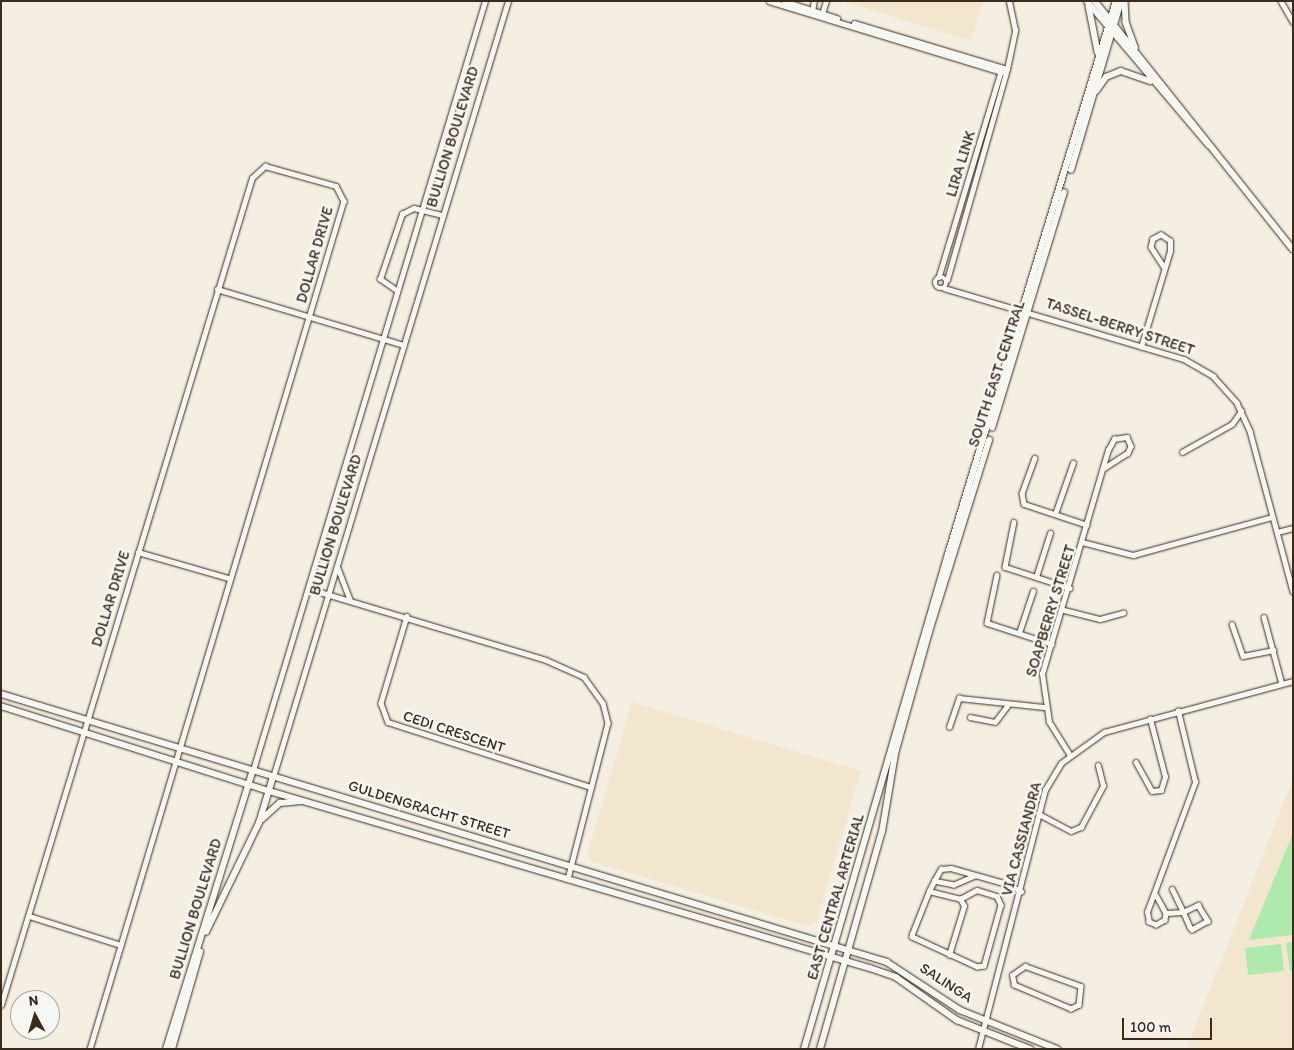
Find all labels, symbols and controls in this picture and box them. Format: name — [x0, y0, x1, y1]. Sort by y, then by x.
street label: BULLION BOULEVARD — [423, 64, 483, 210]
street label: LIRA LINK — [942, 129, 980, 199]
street label: DOLLAR DRIVE — [293, 204, 337, 306]
street label: TASSEL-BERRY STREET — [1043, 294, 1197, 360]
street label: SOUTH EAST CENTRAL — [965, 299, 1029, 449]
street label: BULLION BOULEVARD — [306, 452, 366, 598]
street label: SOAPBERRY STREET — [1022, 543, 1080, 679]
street label: DOLLAR DRIVE — [88, 549, 134, 649]
street label: CEDI CRESCENT — [400, 707, 508, 757]
street label: GULDENGRACHT STREET — [346, 777, 512, 843]
street label: VIA CASSIANDRA — [998, 781, 1046, 897]
street label: EAST CENTRAL ARTERIAL — [804, 812, 868, 982]
street label: BULLION BOULEVARD — [166, 836, 226, 982]
street label: SALINGA — [916, 959, 976, 1007]
north arrow — [10, 990, 60, 1040]
text: N — [28, 992, 39, 1010]
scale bar — [1124, 1008, 1214, 1040]
text: 100 m — [1130, 1018, 1171, 1036]

